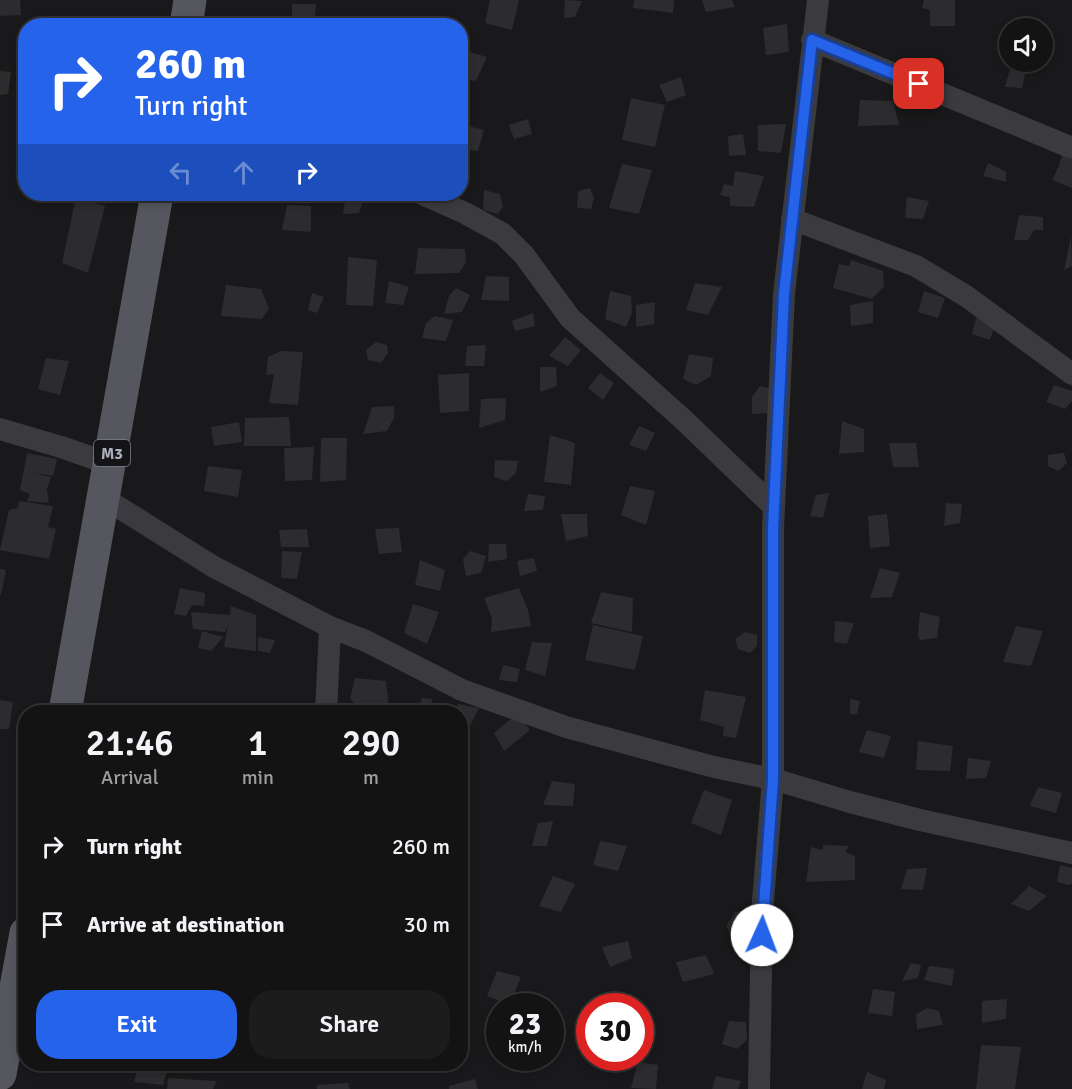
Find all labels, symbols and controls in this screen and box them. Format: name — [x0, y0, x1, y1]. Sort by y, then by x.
map controls — [999, 18, 1053, 72]
button: sound — [999, 18, 1053, 72]
text: 260 m — [135, 39, 246, 90]
icon: right — [36, 42, 114, 120]
pin — [893, 58, 944, 109]
icon: arrive — [902, 67, 935, 100]
text: Turn right — [135, 90, 248, 123]
icon: left — [164, 156, 197, 189]
icon: ahead — [227, 156, 260, 189]
icon: right — [290, 156, 323, 189]
road number: M3 — [94, 440, 130, 466]
text: 21:46 — [86, 721, 174, 766]
text: 1 — [248, 721, 268, 766]
text: 290 — [342, 721, 400, 766]
text: Arrival — [101, 765, 159, 790]
text: min — [242, 765, 274, 790]
text: m — [363, 765, 379, 790]
icon: right — [36, 830, 69, 863]
text: Turn right — [87, 833, 182, 860]
text: 260 m — [392, 833, 450, 860]
position arrow — [730, 903, 794, 967]
icon: arrive — [36, 908, 69, 941]
text: Arrive at destination — [87, 911, 284, 938]
text: 30 m — [404, 911, 450, 938]
button: Exit — [36, 990, 237, 1059]
button: Share — [249, 990, 450, 1059]
speed limit sign: 30 — [576, 993, 654, 1071]
text: 23 — [509, 1006, 541, 1043]
text: km/h — [508, 1038, 542, 1056]

